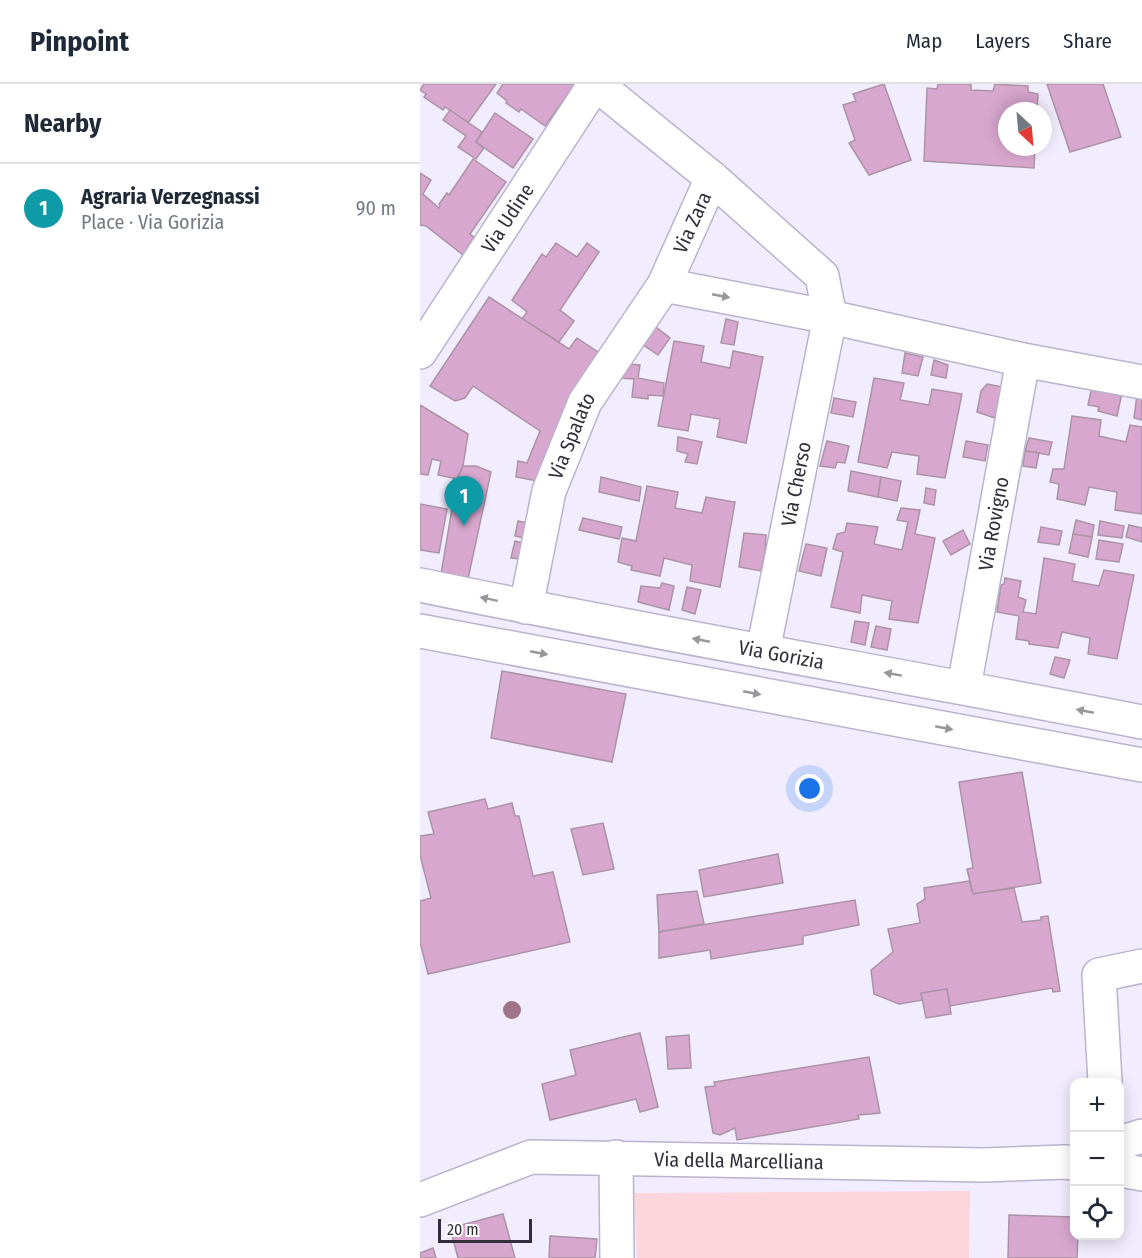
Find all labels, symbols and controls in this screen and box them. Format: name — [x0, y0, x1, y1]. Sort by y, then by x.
text: Pinpoint — [30, 25, 129, 58]
text: Map — [906, 28, 942, 54]
text: Layers — [975, 28, 1030, 54]
text: Share — [1063, 28, 1112, 54]
north arrow — [998, 102, 1052, 156]
text: Nearby — [24, 108, 101, 139]
street label: Via Udine — [476, 179, 539, 257]
text: Agraria Verzegnassi — [81, 183, 260, 210]
street label: Via Zara — [668, 188, 716, 257]
text: 1 — [39, 196, 48, 220]
text: 90 m — [356, 196, 396, 220]
text: Place · Via Gorizia — [81, 210, 224, 234]
one-way arrow — [712, 292, 731, 301]
street label: Via Spalato — [543, 387, 600, 483]
street label: Via Cherso — [776, 440, 816, 528]
street label: Via Rovigno — [973, 475, 1014, 573]
pin: 1 — [444, 476, 483, 526]
one-way arrow — [480, 594, 498, 604]
one-way arrow — [691, 635, 710, 644]
street label: Via Gorizia — [737, 635, 826, 674]
one-way arrow — [530, 649, 549, 658]
one-way arrow — [883, 669, 902, 678]
one-way arrow — [742, 689, 761, 698]
one-way arrow — [1075, 706, 1094, 715]
one-way arrow — [934, 724, 953, 733]
your location — [795, 774, 824, 803]
map controls — [1070, 1078, 1124, 1240]
button: + — [1070, 1078, 1124, 1132]
button: − — [1070, 1132, 1124, 1186]
street label: Via della Marcelliana — [654, 1147, 824, 1174]
button: locate — [1070, 1186, 1124, 1240]
scale bar — [438, 1216, 532, 1244]
text: 20 m — [447, 1220, 478, 1239]

